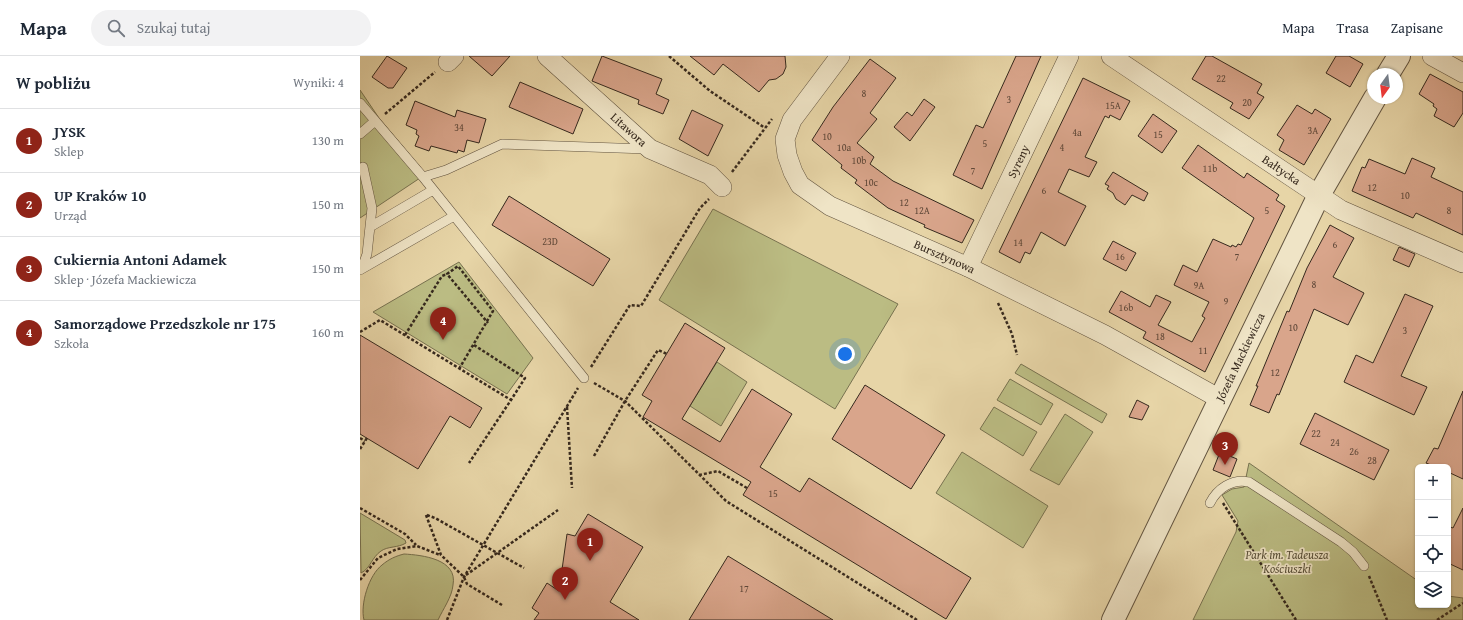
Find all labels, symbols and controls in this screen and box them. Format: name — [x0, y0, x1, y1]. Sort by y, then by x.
search box — [91, 10, 371, 46]
text: Mapa — [20, 14, 67, 42]
icon: search — [105, 17, 127, 39]
text: Szukaj tutaj — [137, 17, 211, 38]
text: Mapa — [1282, 18, 1315, 38]
text: Trasa — [1337, 18, 1369, 38]
text: Zapisane — [1391, 18, 1443, 38]
north arrow — [1367, 68, 1403, 104]
text: W pobliżu — [16, 70, 91, 95]
house number: 22 — [1216, 71, 1226, 86]
text: Wyniki: 4 — [293, 73, 344, 92]
house number: 8 — [862, 86, 867, 101]
house number: 3 — [1007, 92, 1012, 107]
house number: 20 — [1242, 95, 1252, 110]
house number: 15A — [1105, 98, 1121, 113]
street label: Litawora — [607, 108, 651, 151]
house number: 34 — [454, 120, 464, 135]
text: JYSK — [54, 121, 86, 142]
house number: 3A — [1308, 123, 1318, 138]
house number: 4a — [1072, 125, 1082, 140]
house number: 15 — [1153, 127, 1163, 142]
house number: 10 — [822, 129, 832, 144]
text: 1 — [26, 131, 32, 150]
text: 130 m — [312, 131, 344, 150]
house number: 5 — [983, 136, 988, 151]
house number: 10a — [837, 140, 851, 155]
house number: 4 — [1060, 140, 1065, 155]
text: Sklep — [54, 142, 84, 161]
street label: Syreny — [1003, 142, 1033, 181]
street label: Bałtycka — [1259, 151, 1305, 189]
house number: 10b — [852, 153, 866, 168]
house number: 11b — [1203, 161, 1217, 176]
house number: 7 — [971, 163, 976, 178]
house number: 10c — [864, 175, 879, 190]
house number: 12 — [1367, 180, 1377, 195]
house number: 6 — [1042, 183, 1047, 198]
text: UP Kraków 10 — [54, 185, 146, 206]
house number: 10 — [1400, 188, 1410, 203]
text: 2 — [26, 195, 32, 214]
text: 150 m — [312, 195, 344, 214]
house number: 12 — [899, 195, 909, 210]
house number: 12A — [914, 203, 930, 218]
house number: 5 — [1265, 203, 1270, 218]
house number: 8 — [1447, 203, 1452, 218]
text: Urząd — [54, 206, 87, 225]
house number: 23D — [542, 234, 558, 249]
street label: Bursztynowa — [911, 235, 979, 277]
house number: 14 — [1013, 235, 1023, 250]
house number: 6 — [1333, 237, 1338, 252]
text: Cukiernia Antoni Adamek — [54, 249, 227, 270]
house number: 16 — [1115, 249, 1125, 264]
house number: 7 — [1235, 249, 1240, 264]
text: 3 — [26, 259, 32, 278]
text: 150 m — [312, 259, 344, 278]
text: Sklep · Józefa Mackiewicza — [54, 270, 197, 289]
house number: 8 — [1312, 277, 1317, 292]
house number: 9A — [1194, 278, 1204, 293]
house number: 9 — [1224, 294, 1229, 309]
house number: 16b — [1119, 300, 1133, 315]
pin: 4 — [430, 307, 456, 340]
street label: Józefa Mackiewicza — [1210, 309, 1269, 406]
text: Samorządowe Przedszkole nr 175 — [54, 313, 276, 334]
house number: 10 — [1288, 320, 1298, 335]
text: 4 — [26, 323, 32, 342]
text: 160 m — [312, 323, 344, 342]
house number: 3 — [1403, 323, 1408, 338]
house number: 18 — [1155, 329, 1165, 344]
text: Szkoła — [54, 334, 89, 353]
house number: 11 — [1198, 343, 1208, 358]
your location — [835, 344, 855, 364]
house number: 12 — [1270, 365, 1280, 380]
house number: 22 — [1311, 426, 1321, 441]
pin: 3 — [1212, 432, 1238, 465]
house number: 24 — [1330, 435, 1340, 450]
house number: 26 — [1349, 444, 1359, 459]
house number: 28 — [1367, 453, 1377, 468]
map controls — [1415, 464, 1451, 608]
button: + — [1415, 464, 1451, 500]
house number: 15 — [768, 486, 778, 501]
button: − — [1415, 500, 1451, 536]
pin: 1 — [577, 528, 603, 561]
button: locate — [1415, 536, 1451, 572]
park label: Park im. Tadeusza Kościuszki — [1244, 546, 1329, 577]
pin: 2 — [552, 567, 578, 600]
button: layers — [1415, 572, 1451, 608]
house number: 17 — [739, 581, 749, 596]

